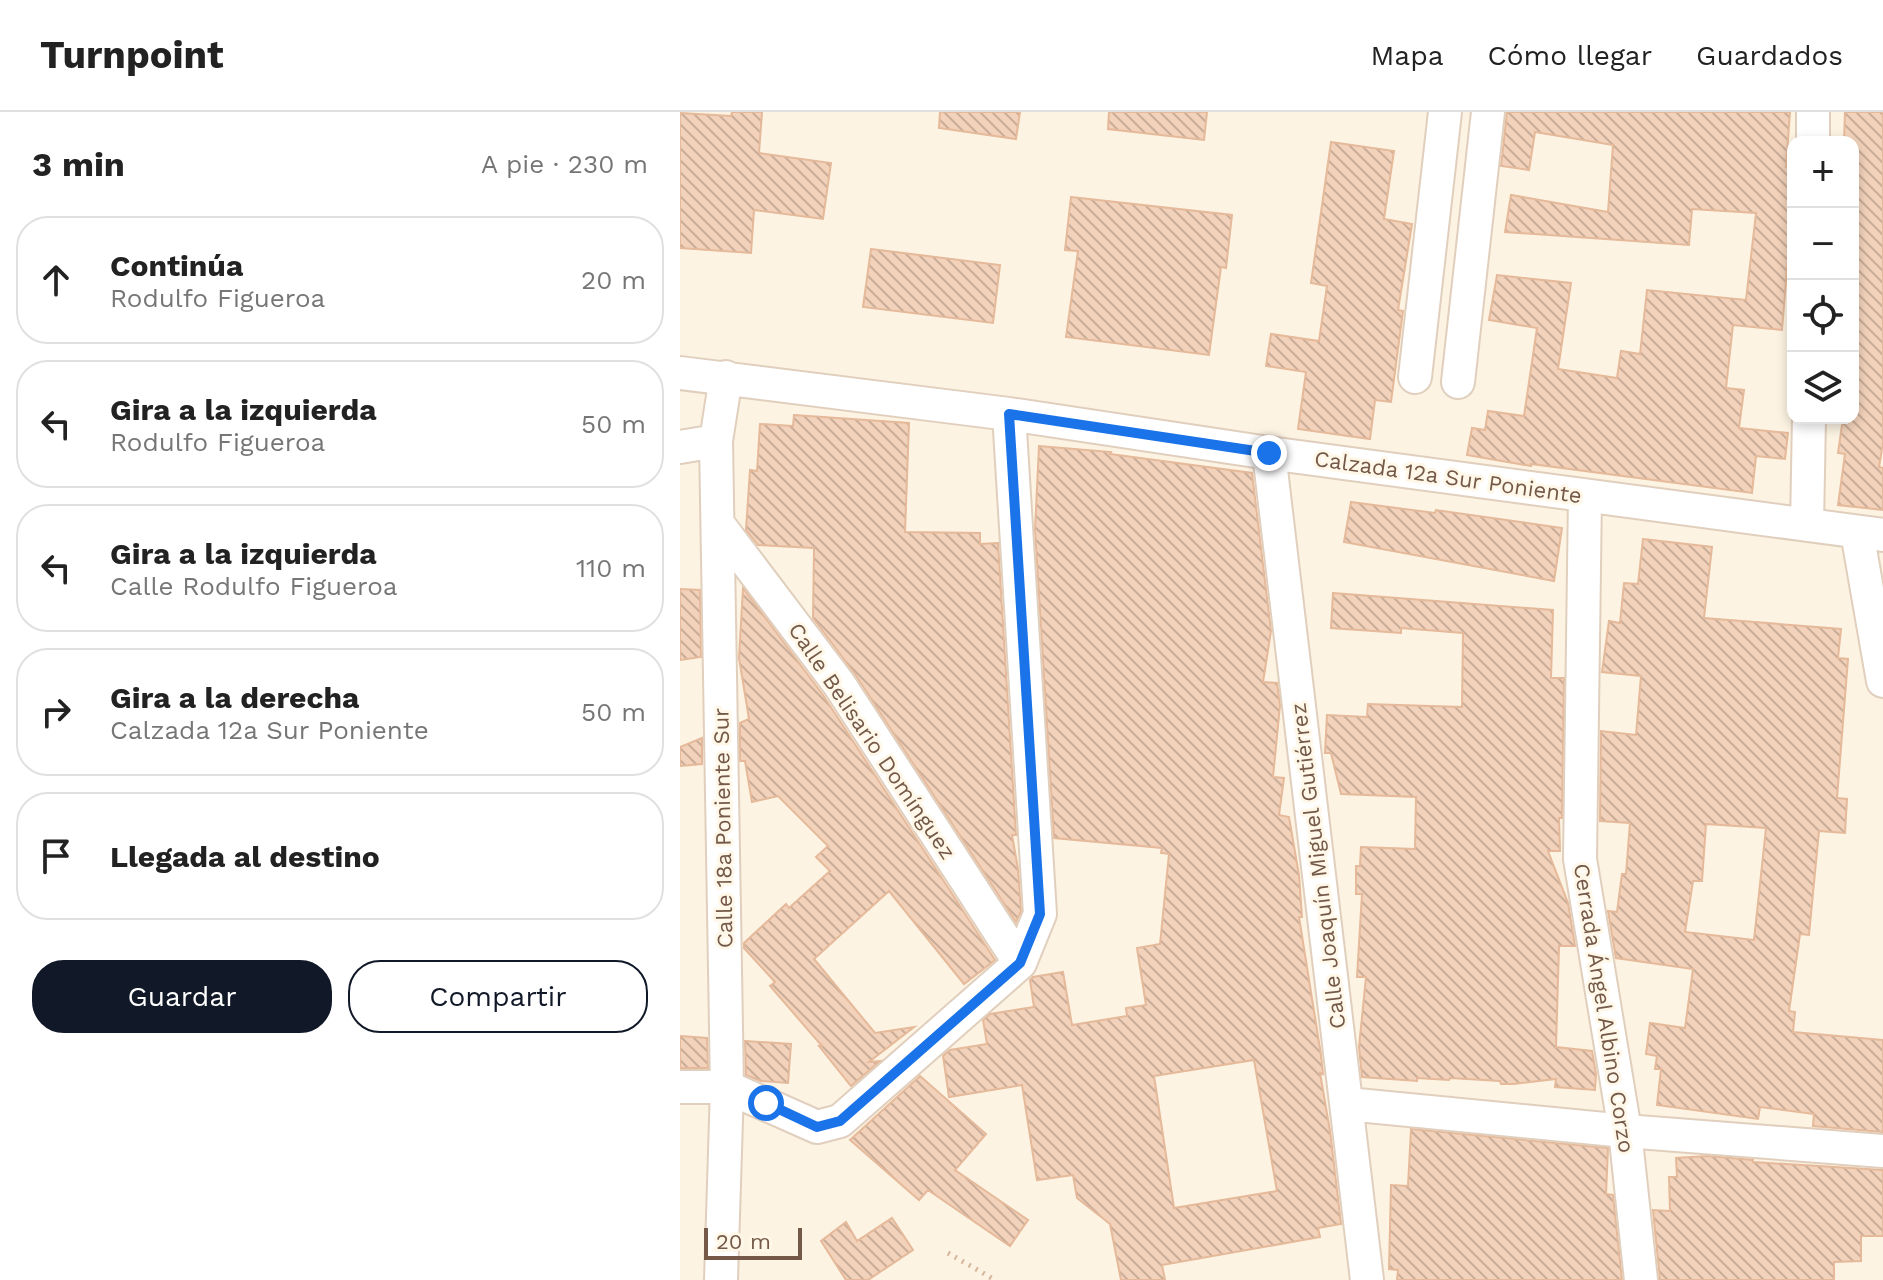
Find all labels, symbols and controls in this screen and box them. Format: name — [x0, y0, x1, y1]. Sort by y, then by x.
text: Turnpoint — [40, 33, 224, 77]
text: Mapa — [1371, 39, 1444, 72]
text: Cómo llegar — [1488, 39, 1652, 72]
text: Guardados — [1696, 39, 1843, 72]
map controls — [1787, 136, 1859, 424]
button: + — [1787, 136, 1859, 208]
text: 3 min — [32, 144, 125, 184]
text: A pie · 230 m — [481, 149, 648, 179]
button: − — [1787, 208, 1859, 280]
text: Continúa — [110, 248, 243, 283]
icon: ahead — [34, 258, 78, 302]
text: 20 m — [581, 265, 646, 295]
button: locate — [1787, 280, 1859, 352]
text: Rodulfo Figueroa — [110, 283, 325, 313]
button: layers — [1787, 352, 1859, 424]
text: Gira a la izquierda — [110, 392, 377, 427]
icon: left — [34, 402, 78, 446]
text: 50 m — [581, 409, 646, 439]
text: Rodulfo Figueroa — [110, 427, 325, 457]
route end — [1251, 435, 1287, 471]
street label: Calzada 12a Sur Poniente — [1313, 446, 1583, 508]
text: Gira a la izquierda — [110, 536, 377, 571]
icon: left — [34, 546, 78, 590]
text: 110 m — [576, 553, 646, 583]
text: Calle Rodulfo Figueroa — [110, 571, 398, 601]
street label: Calle Belisario Domínguez — [783, 618, 961, 864]
text: Gira a la derecha — [110, 680, 359, 715]
icon: right — [34, 690, 78, 734]
text: 50 m — [581, 697, 646, 727]
street label: Calle Joaquín Miguel Gutiérrez — [1286, 702, 1350, 1030]
street label: Calle 18a Poniente Sur — [708, 708, 738, 948]
text: Calzada 12a Sur Poniente — [110, 715, 429, 745]
icon: arrive — [34, 834, 78, 878]
text: Llegada al destino — [110, 839, 380, 874]
street label: Cerrada Ángel Albino Corzo — [1569, 862, 1639, 1154]
button: Guardar — [32, 960, 332, 1033]
button: Compartir — [348, 960, 648, 1033]
route start — [748, 1085, 784, 1121]
scale bar — [704, 1224, 802, 1260]
text: 20 m — [716, 1229, 771, 1254]

